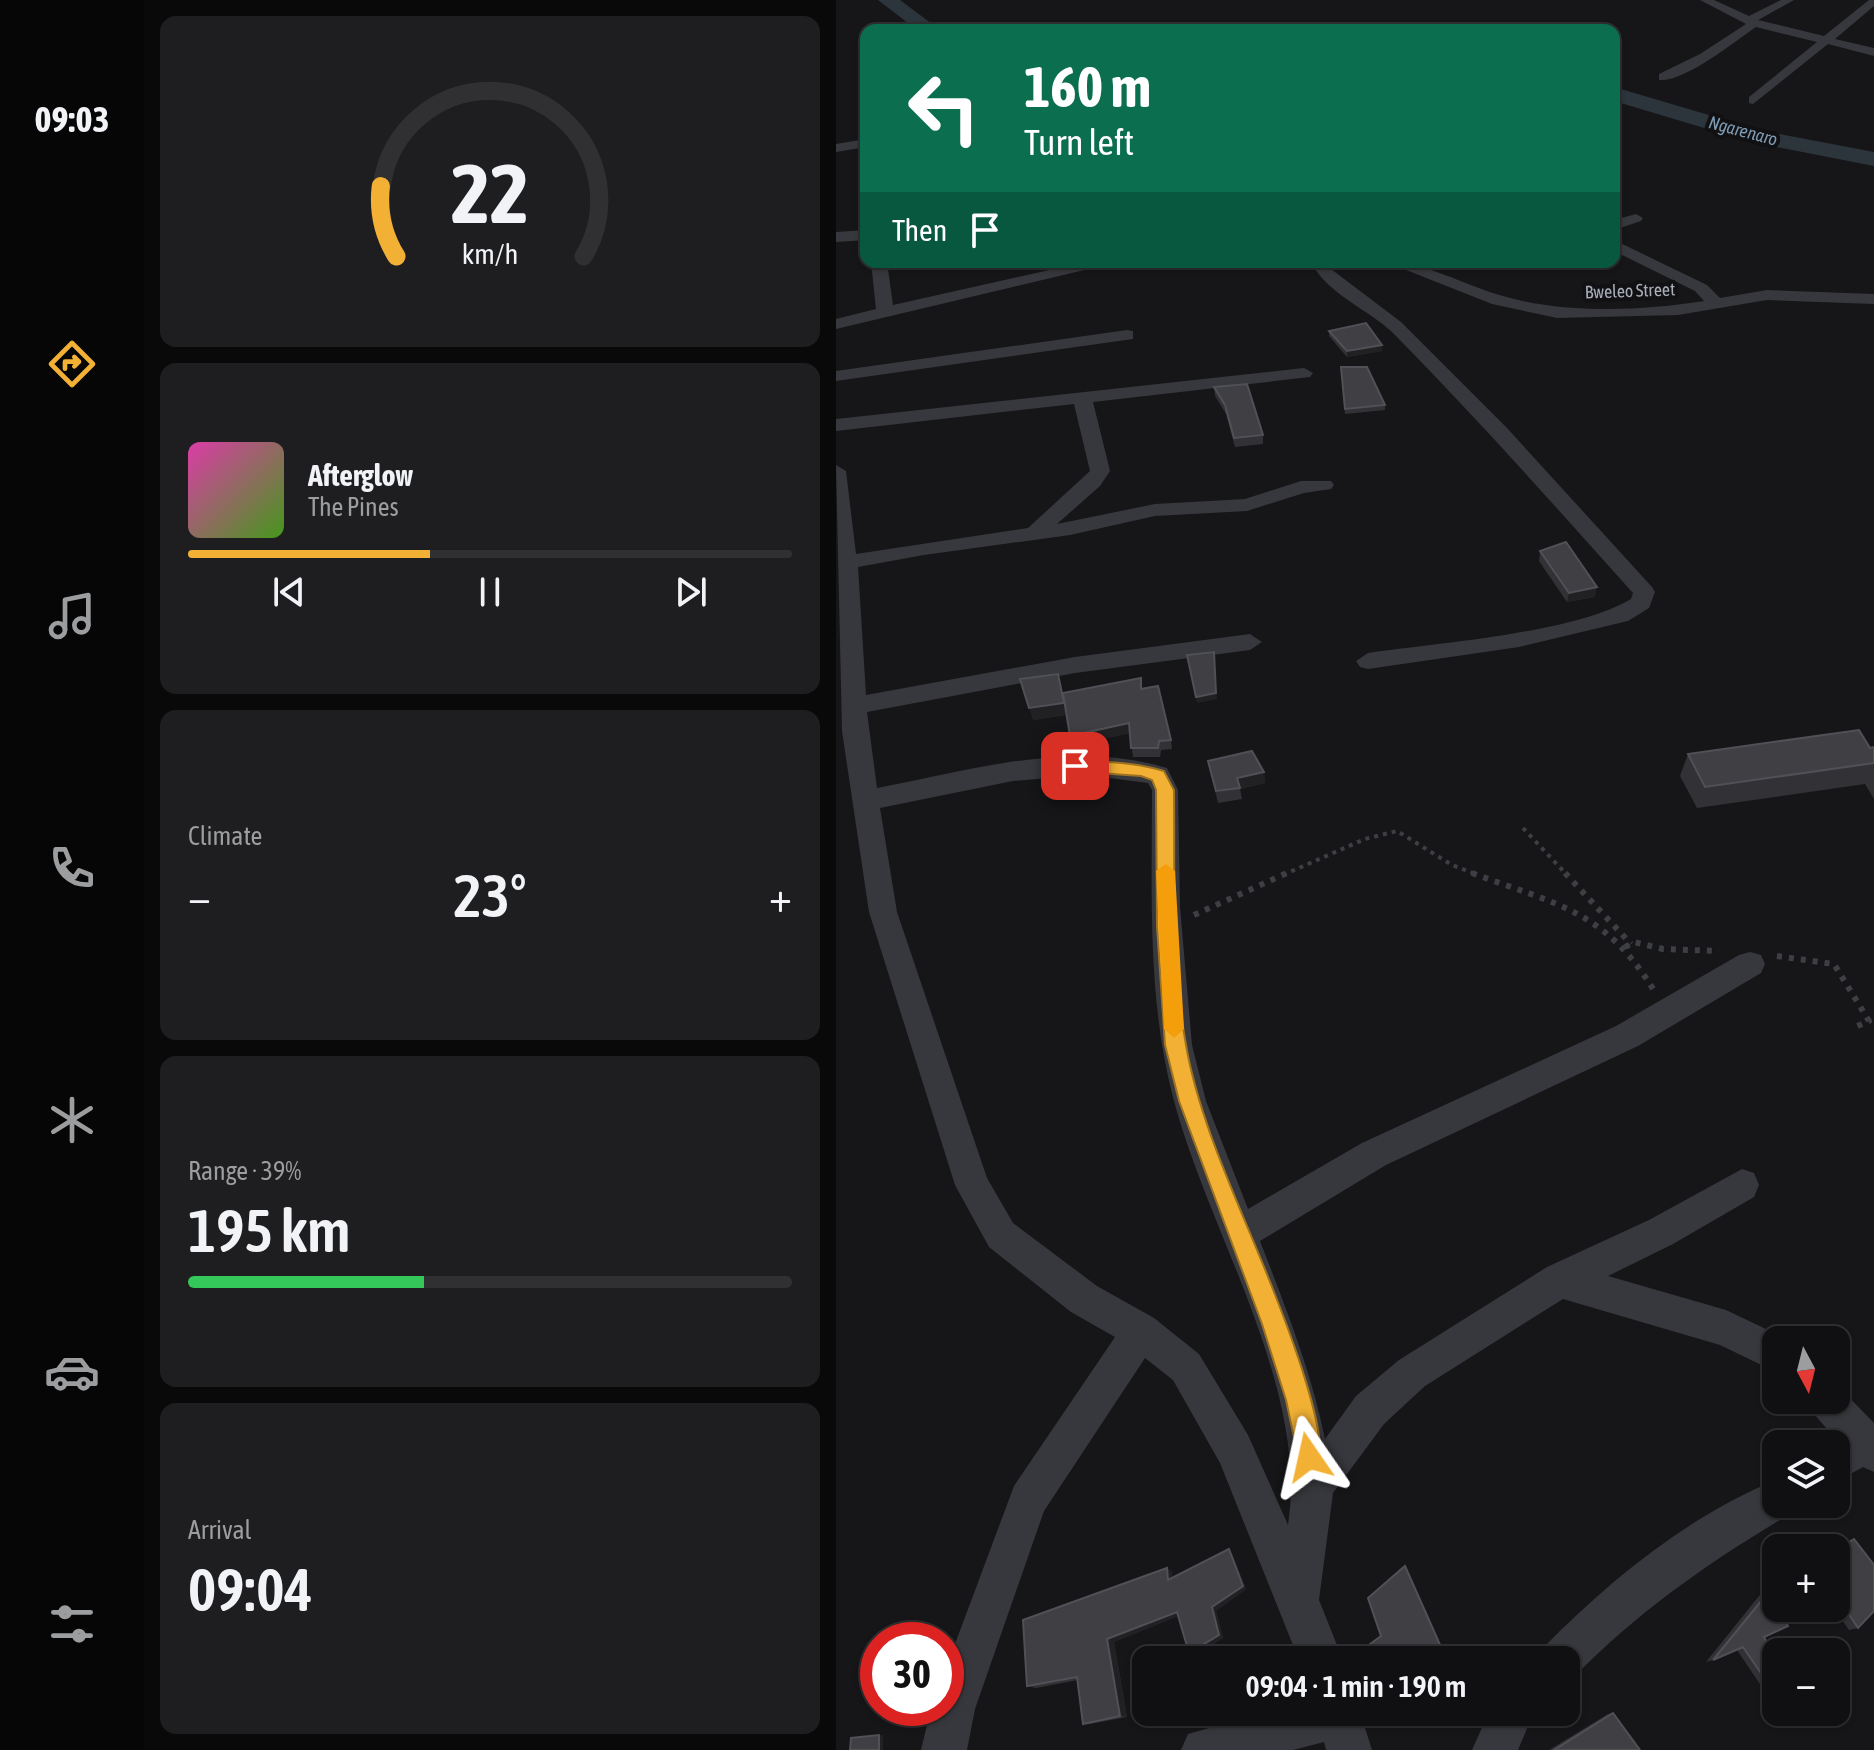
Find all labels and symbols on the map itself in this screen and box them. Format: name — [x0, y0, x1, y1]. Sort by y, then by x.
water label: Ngarenaro — [1706, 111, 1780, 150]
street label: Bweleo Street — [1584, 278, 1676, 303]
pin — [1041, 732, 1109, 800]
north arrow — [1762, 1326, 1850, 1414]
position arrow — [1267, 1415, 1351, 1499]
speed limit sign: 30 — [860, 1622, 964, 1726]

